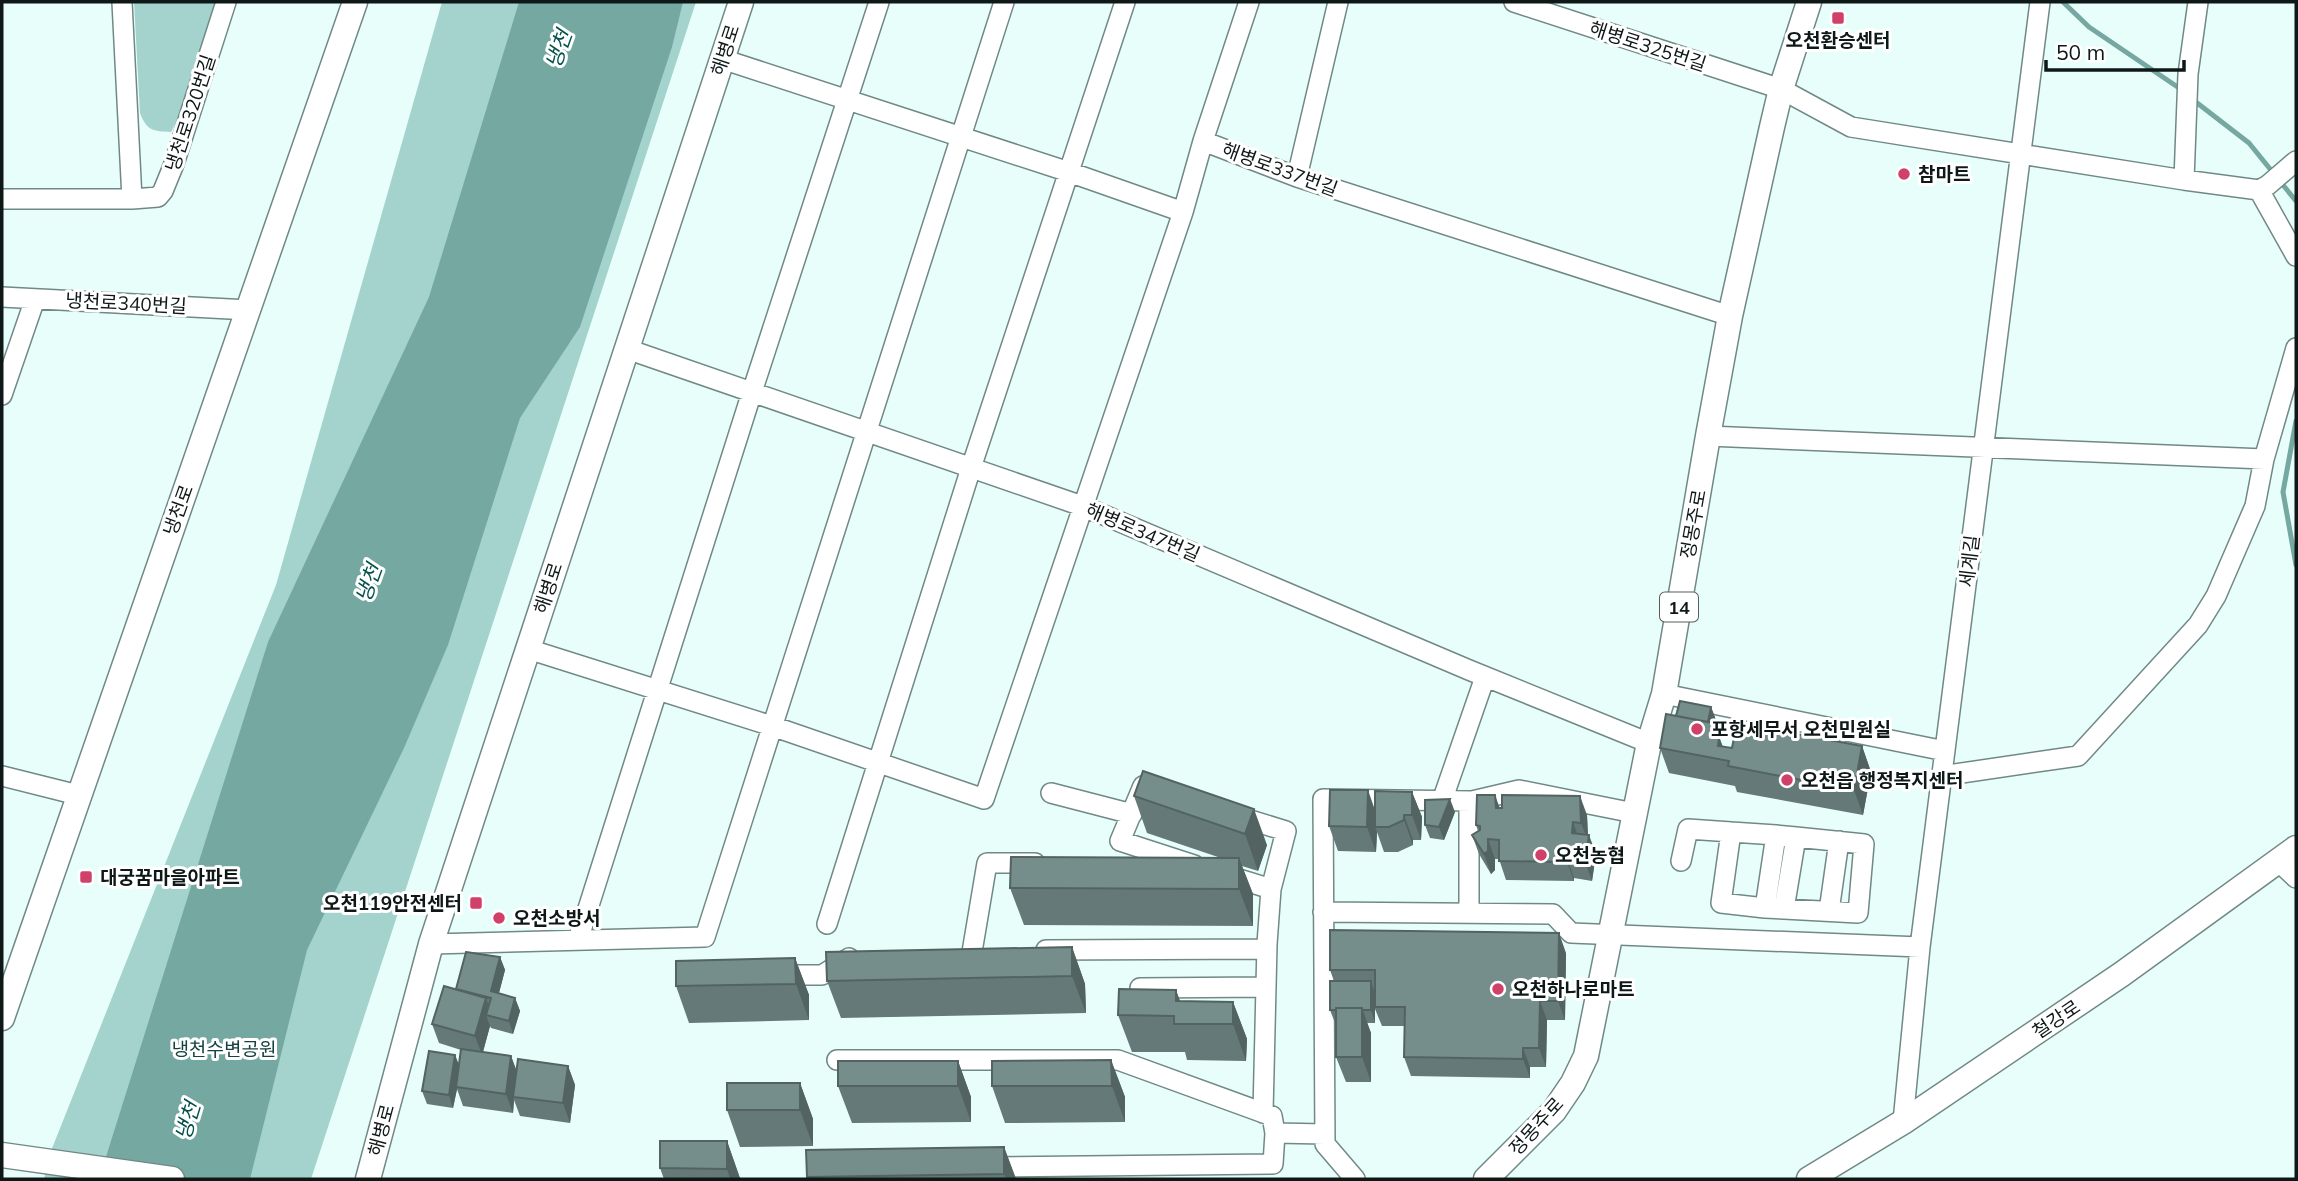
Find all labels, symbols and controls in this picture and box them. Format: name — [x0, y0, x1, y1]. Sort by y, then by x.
marker: 오천환승센터 — [1830, 10, 1846, 26]
street label: 해병로325번길 — [1586, 16, 1710, 76]
street label: 해병로 — [705, 21, 745, 79]
water label: 냉천 — [539, 24, 578, 72]
place label: 오천환승센터 — [1786, 28, 1890, 52]
scale bar — [2046, 28, 2184, 72]
text: 50 m — [2056, 39, 2105, 65]
street label: 냉천로320번길 — [160, 51, 220, 175]
street label: 해병로337번길 — [1219, 137, 1341, 201]
place label: 참마트 — [1918, 162, 1970, 186]
marker: 참마트 — [1896, 166, 1912, 182]
street label: 냉천로340번길 — [65, 288, 187, 318]
street label: 냉천로 — [158, 481, 198, 539]
street label: 정몽주로 — [1675, 487, 1711, 561]
street label: 해병로347번길 — [1082, 497, 1204, 567]
street label: 세계길 — [1954, 534, 1984, 588]
water label: 냉천 — [349, 558, 388, 606]
street label: 해병로 — [528, 559, 568, 617]
road number: 14 — [1660, 592, 1698, 622]
place label: 포항세무서 오천민원실 — [1711, 717, 1891, 741]
marker: 포항세무서 오천민원실 — [1689, 721, 1705, 737]
place label: 오천읍 행정복지센터 — [1801, 768, 1964, 792]
marker: 오천읍 행정복지센터 — [1779, 772, 1795, 788]
place label: 오천농협 — [1555, 843, 1625, 867]
marker: 오천농협 — [1533, 847, 1549, 863]
place label: 대궁꿈마을아파트 — [100, 865, 240, 889]
marker: 대궁꿈마을아파트 — [78, 869, 94, 885]
place label: 오천119안전센터 — [323, 891, 462, 915]
marker: 오천119안전센터 — [468, 895, 484, 911]
place label: 오천소방서 — [513, 906, 600, 930]
marker: 오천소방서 — [491, 910, 507, 926]
place label: 오천하나로마트 — [1512, 977, 1634, 1001]
marker: 오천하나로마트 — [1490, 981, 1506, 997]
street label: 철강로 — [2028, 994, 2084, 1044]
park label: 냉천수변공원 — [172, 1037, 276, 1061]
street label: 정몽주로 — [1504, 1092, 1568, 1160]
water label: 냉천 — [169, 1096, 206, 1143]
street label: 해병로 — [363, 1102, 399, 1158]

